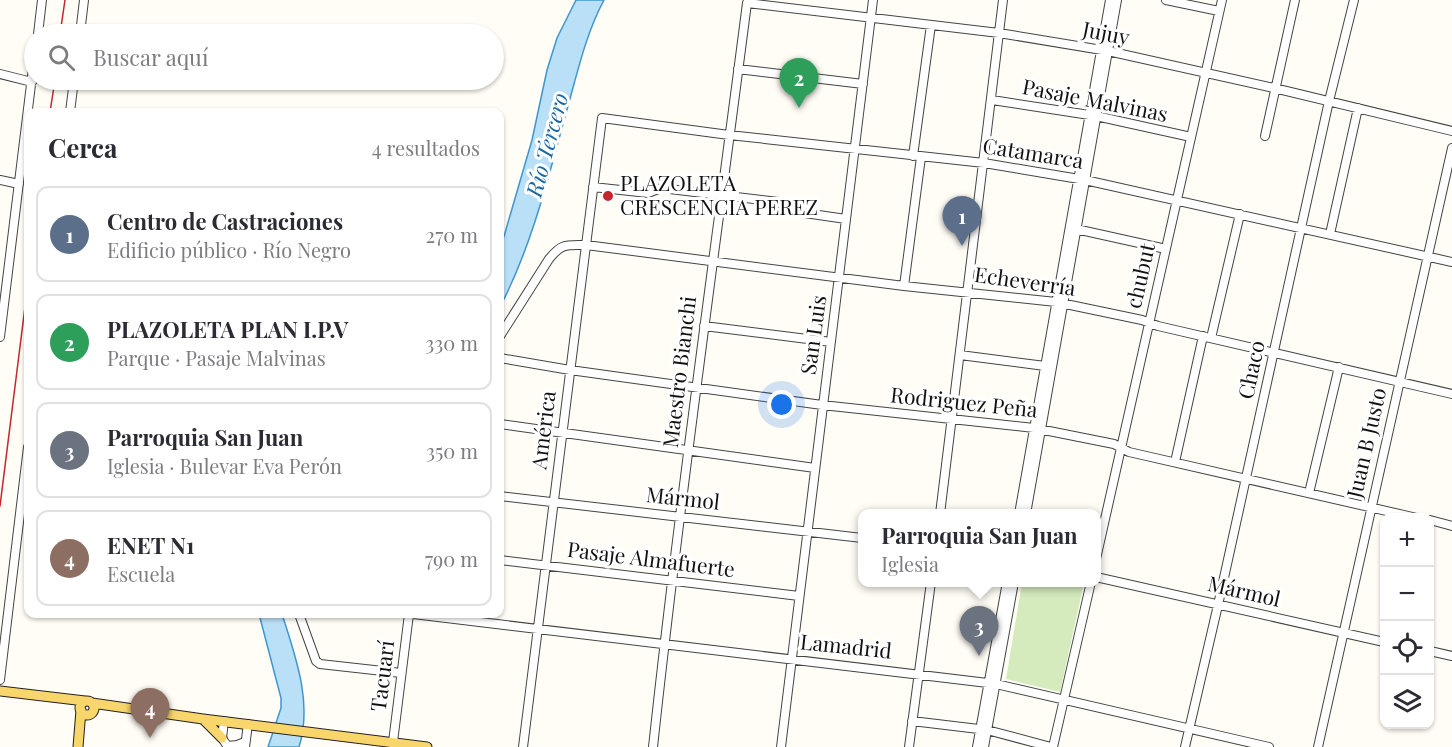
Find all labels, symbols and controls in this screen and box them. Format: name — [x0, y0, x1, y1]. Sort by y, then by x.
street label: Jujuy — [1080, 14, 1133, 50]
search box — [24, 24, 504, 90]
icon: search — [45, 41, 78, 74]
text: Buscar aquí — [93, 42, 208, 72]
pin: 2 — [780, 58, 818, 108]
street label: Pasaje Malvinas — [1020, 71, 1170, 127]
water label: Río Tercero — [518, 89, 574, 201]
text: Cerca — [48, 130, 117, 165]
street label: Catamarca — [981, 130, 1086, 174]
text: 4 resultados — [372, 134, 480, 161]
place label: PLAZOLETA CRESCENCIA PEREZ — [620, 168, 818, 220]
marker: PLAZOLETA CRESCENCIA PEREZ — [601, 189, 615, 203]
pin: 1 — [942, 196, 982, 246]
text: Centro de Castraciones — [107, 206, 343, 236]
text: 1 — [66, 221, 73, 248]
text: 270 m — [426, 221, 478, 248]
text: Edificio público · Río Negro — [107, 236, 351, 263]
street label: chubut — [1118, 240, 1160, 311]
street label: Echeverría — [973, 259, 1078, 301]
street label: San Luis — [793, 293, 831, 376]
street label: Maestro Bianchi — [655, 294, 701, 449]
text: PLAZOLETA PLAN I.P.V — [107, 314, 348, 344]
text: 2 — [64, 329, 75, 356]
text: 330 m — [425, 329, 478, 356]
street label: Chaco — [1230, 338, 1270, 401]
text: Parque · Pasaje Malvinas — [107, 344, 326, 371]
street label: Rodriguez Peña — [889, 379, 1040, 423]
street label: Juan B Justo — [1339, 385, 1391, 501]
street label: América — [523, 388, 561, 471]
your location — [767, 390, 796, 419]
text: Parroquia San Juan — [107, 422, 303, 452]
text: 3 — [65, 437, 74, 464]
text: 350 m — [426, 437, 478, 464]
text: Iglesia · Bulevar Eva Perón — [107, 452, 342, 479]
street label: Mármol — [645, 479, 721, 515]
popup — [858, 509, 1101, 587]
map controls — [1380, 513, 1434, 729]
button: + — [1380, 513, 1434, 567]
text: Parroquia San Juan — [881, 520, 1078, 550]
text: ENET N1 — [107, 530, 194, 560]
street label: Pasaje Almafuerte — [566, 534, 737, 582]
text: 4 — [64, 545, 75, 572]
text: 790 m — [425, 545, 478, 572]
text: Iglesia — [881, 550, 939, 577]
text: Escuela — [107, 560, 175, 587]
button: − — [1380, 567, 1434, 621]
street label: Mármol — [1205, 568, 1284, 612]
pin: 3 — [960, 606, 998, 656]
button: locate — [1380, 621, 1434, 675]
street label: Lamadrid — [799, 626, 893, 664]
street label: Tacuarí — [363, 639, 399, 713]
button: layers — [1380, 675, 1434, 729]
pin: 4 — [130, 688, 170, 738]

